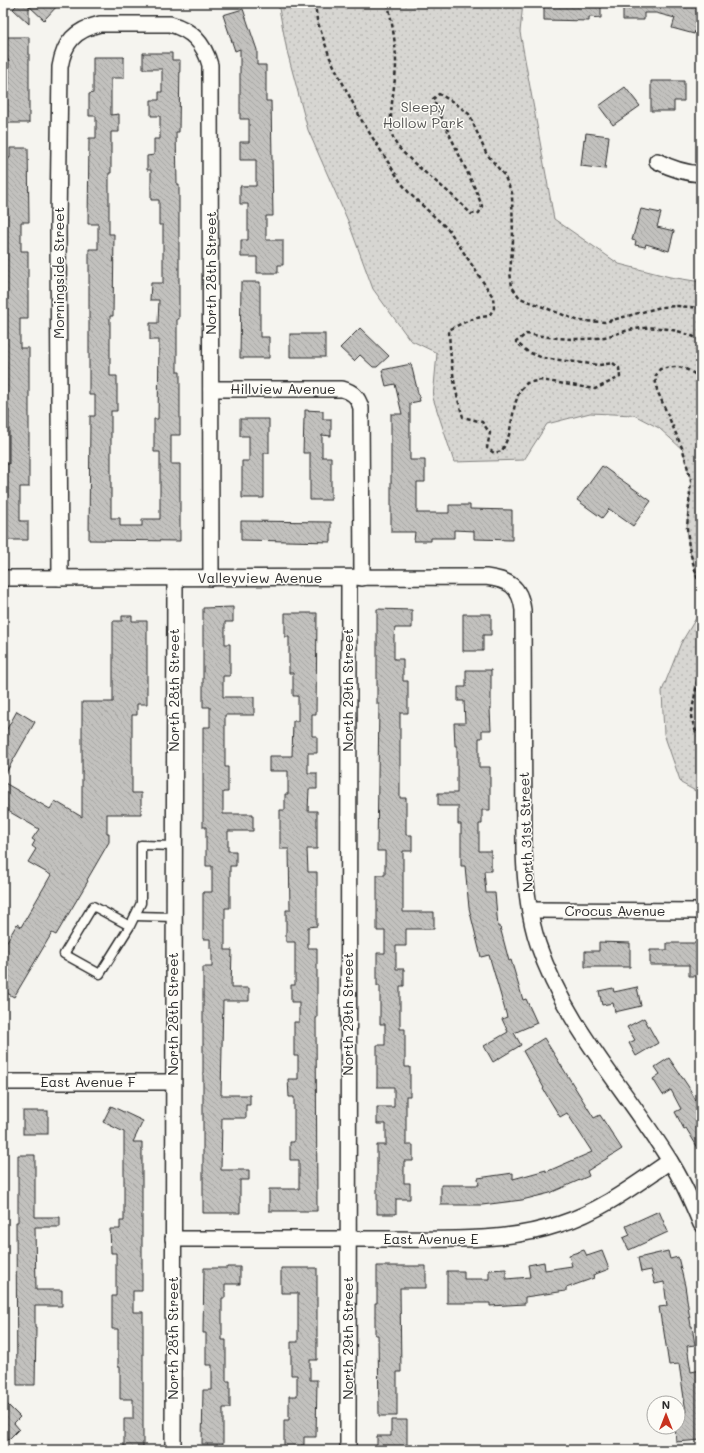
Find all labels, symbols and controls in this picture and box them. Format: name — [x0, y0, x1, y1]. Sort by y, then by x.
park label: Sleepy Hollow Park — [383, 97, 463, 132]
street label: Morningside Street — [49, 207, 68, 339]
street label: North 28th Street — [201, 211, 220, 335]
street label: Hillview Avenue — [230, 379, 336, 398]
street label: Valleyview Avenue — [198, 568, 322, 587]
street label: North 28th Street — [164, 628, 183, 752]
street label: North 29th Street — [338, 628, 357, 752]
street label: North 31st Street — [514, 771, 537, 893]
street label: Crocus Avenue — [565, 901, 665, 920]
street label: North 28th Street — [163, 952, 182, 1076]
street label: North 29th Street — [338, 952, 357, 1076]
street label: East Avenue F — [41, 1072, 136, 1091]
street label: East Avenue E — [383, 1229, 479, 1248]
street label: North 28th Street — [163, 1276, 182, 1400]
street label: North 29th Street — [338, 1276, 357, 1400]
north arrow — [646, 1395, 686, 1435]
text: N — [662, 1397, 670, 1412]

